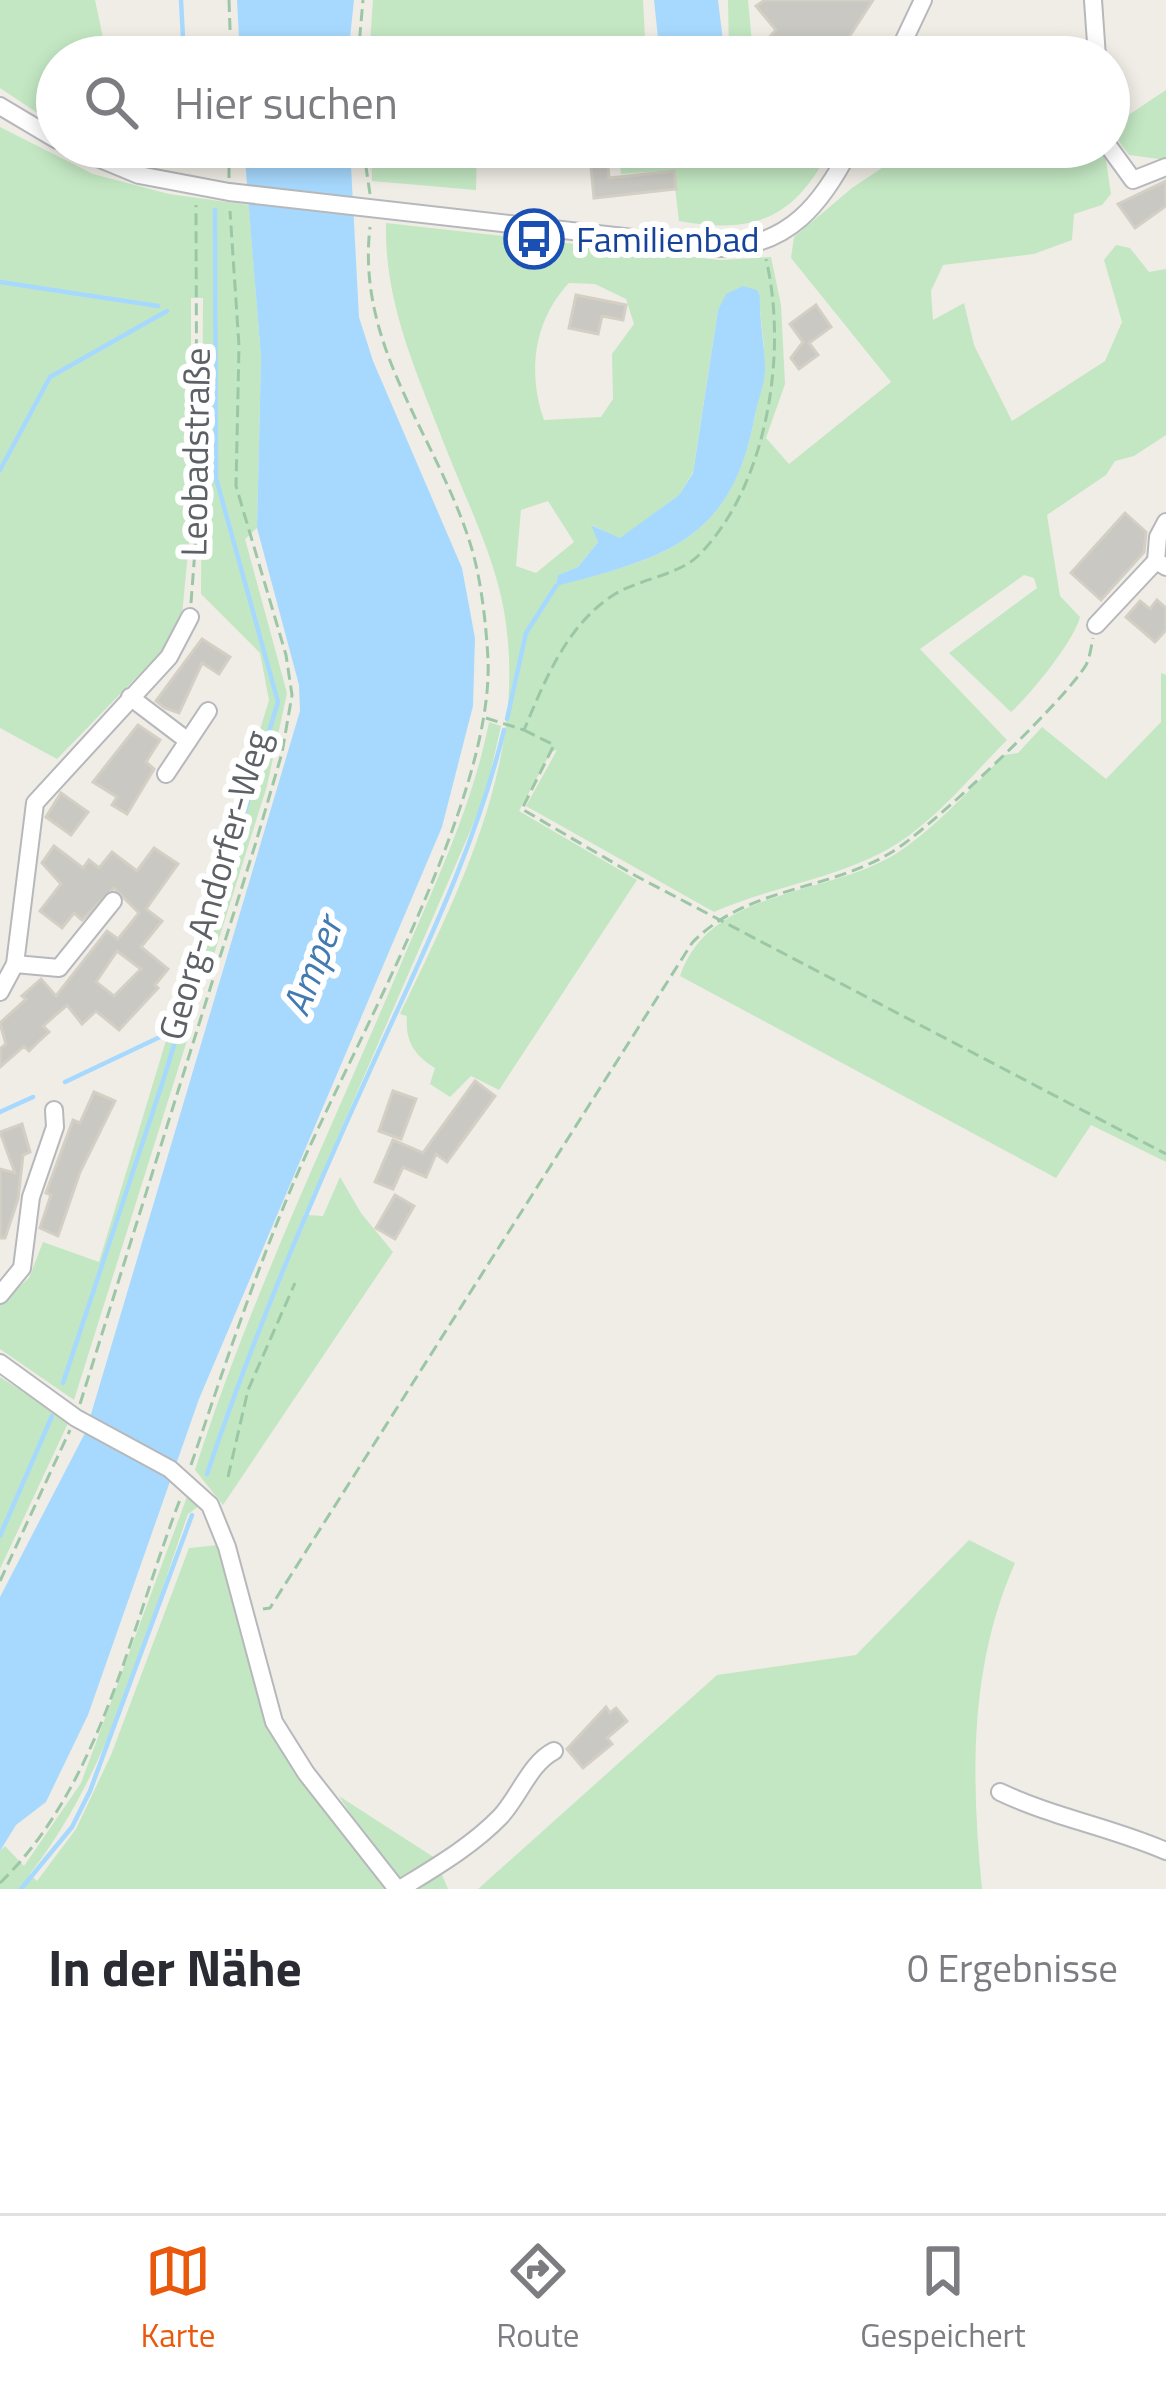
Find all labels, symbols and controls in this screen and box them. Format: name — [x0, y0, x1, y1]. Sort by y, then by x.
search box — [36, 36, 1130, 168]
text: Hier suchen — [174, 68, 398, 136]
icon: search — [78, 69, 144, 135]
bus stop icon: Familienbad — [503, 208, 565, 270]
place label: Familienbad — [576, 211, 760, 266]
street label: Leobadstraße — [165, 347, 224, 557]
street label: Georg-Andorfer-Weg — [143, 724, 284, 1046]
water label: Amper — [266, 903, 359, 1024]
text: In der Nähe — [48, 1928, 302, 2006]
text: 0 Ergebnisse — [907, 1938, 1118, 1997]
tab: Karte — [140, 2238, 215, 2360]
tab: Route — [496, 2238, 579, 2360]
tab: Gespeichert — [860, 2238, 1026, 2360]

